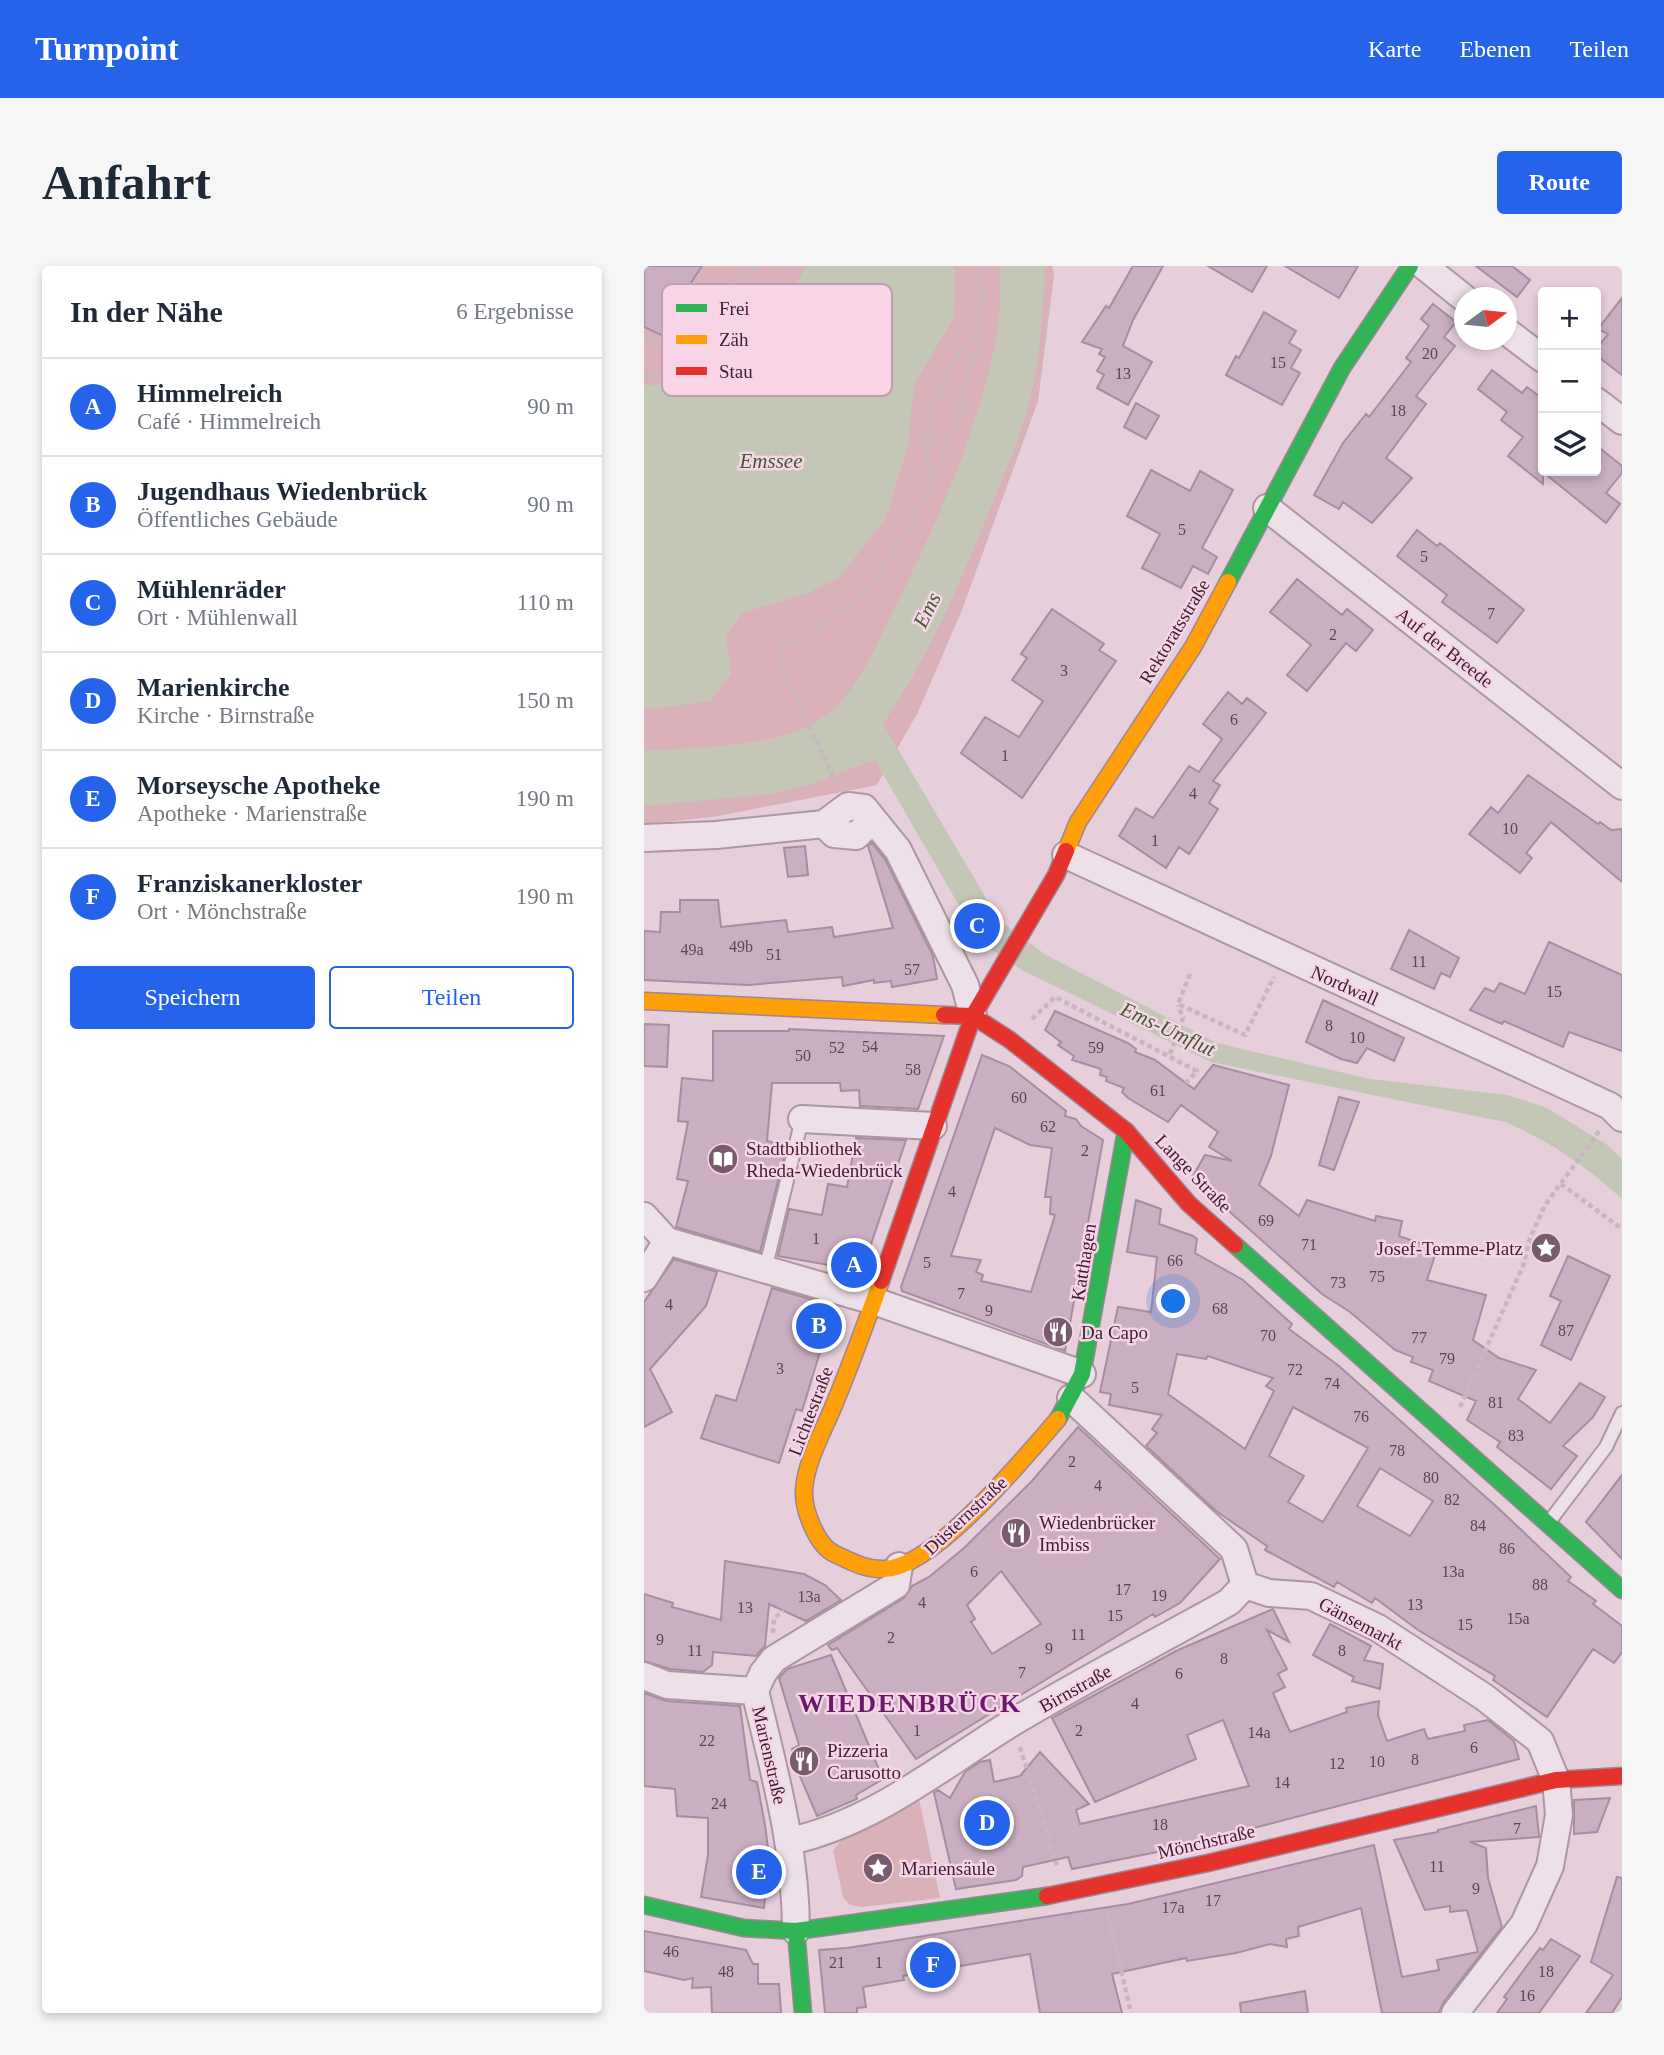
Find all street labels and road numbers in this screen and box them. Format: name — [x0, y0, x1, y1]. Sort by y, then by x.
street label: Rektoratsstraße — [1135, 575, 1214, 687]
street label: Auf der Breede — [1392, 603, 1497, 692]
street label: Nordwall — [1308, 961, 1382, 1010]
street label: Lange Straße — [1151, 1130, 1236, 1217]
street label: Katthagen — [1067, 1221, 1100, 1302]
street label: Lichtestraße — [784, 1364, 837, 1459]
street label: Düsternstraße — [920, 1472, 1011, 1559]
street label: Gänsemarkt — [1315, 1593, 1407, 1655]
street label: Birnstraße — [1036, 1660, 1115, 1717]
street label: Marienstraße — [748, 1704, 791, 1806]
street label: Mönchstraße — [1155, 1820, 1257, 1863]

